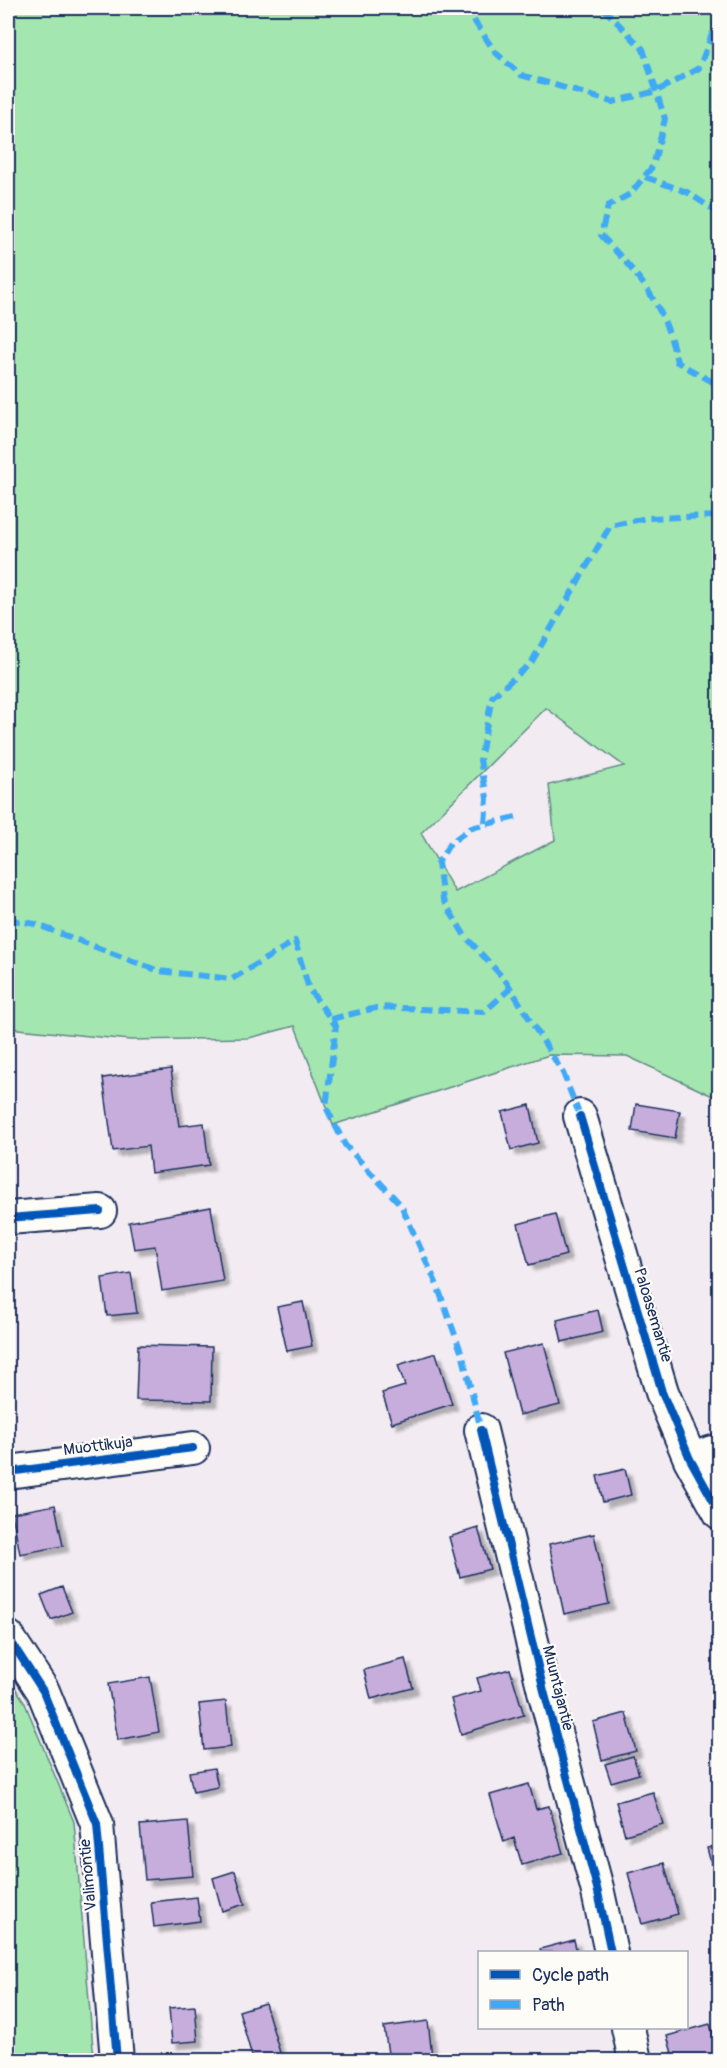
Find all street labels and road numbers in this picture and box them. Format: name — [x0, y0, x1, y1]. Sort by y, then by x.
street label: Paloasemantie — [629, 1265, 677, 1365]
street label: Muottikuja — [62, 1432, 134, 1460]
street label: Muuntajantie — [538, 1643, 578, 1733]
street label: Valimontie — [75, 1838, 101, 1912]

